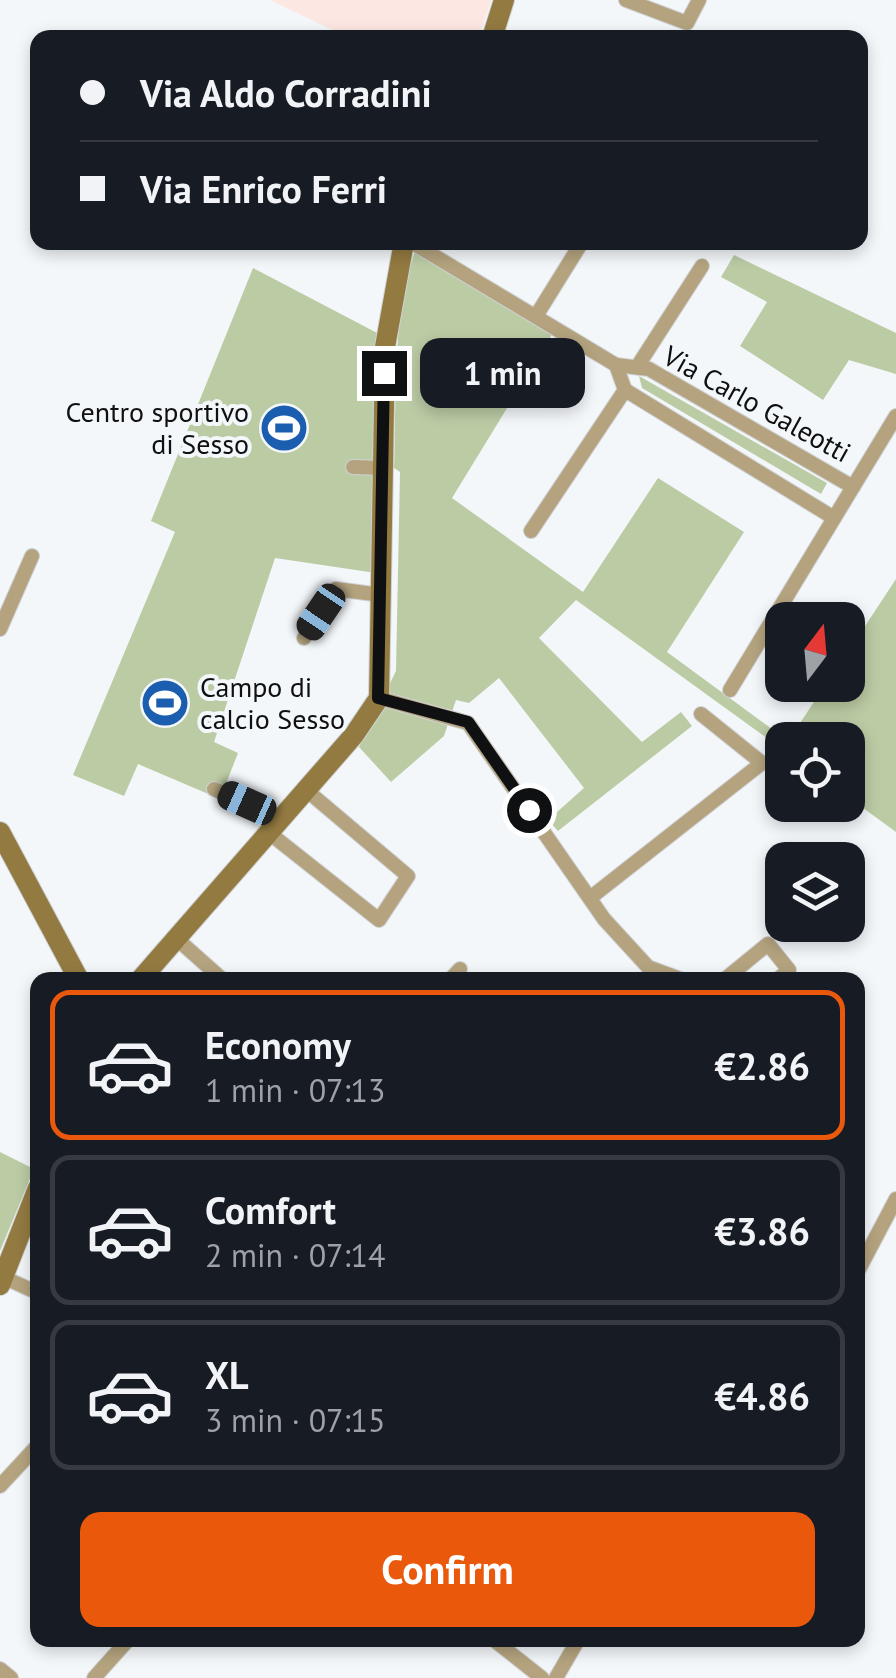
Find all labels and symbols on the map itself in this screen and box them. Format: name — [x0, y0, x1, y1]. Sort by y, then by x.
street label: Via Carlo Galeotti — [656, 336, 858, 470]
callout: 1 min — [419, 338, 584, 408]
route end — [362, 351, 407, 396]
place label: Centro sportivo di Sesso — [65, 393, 249, 462]
sports icon: Centro sportivo di Sesso — [258, 402, 310, 454]
car — [292, 579, 350, 645]
north arrow — [765, 602, 865, 702]
place label: Campo di calcio Sesso — [200, 668, 345, 737]
sports icon: Campo di calcio Sesso — [139, 677, 191, 729]
car — [213, 777, 281, 829]
route start — [507, 788, 552, 833]

